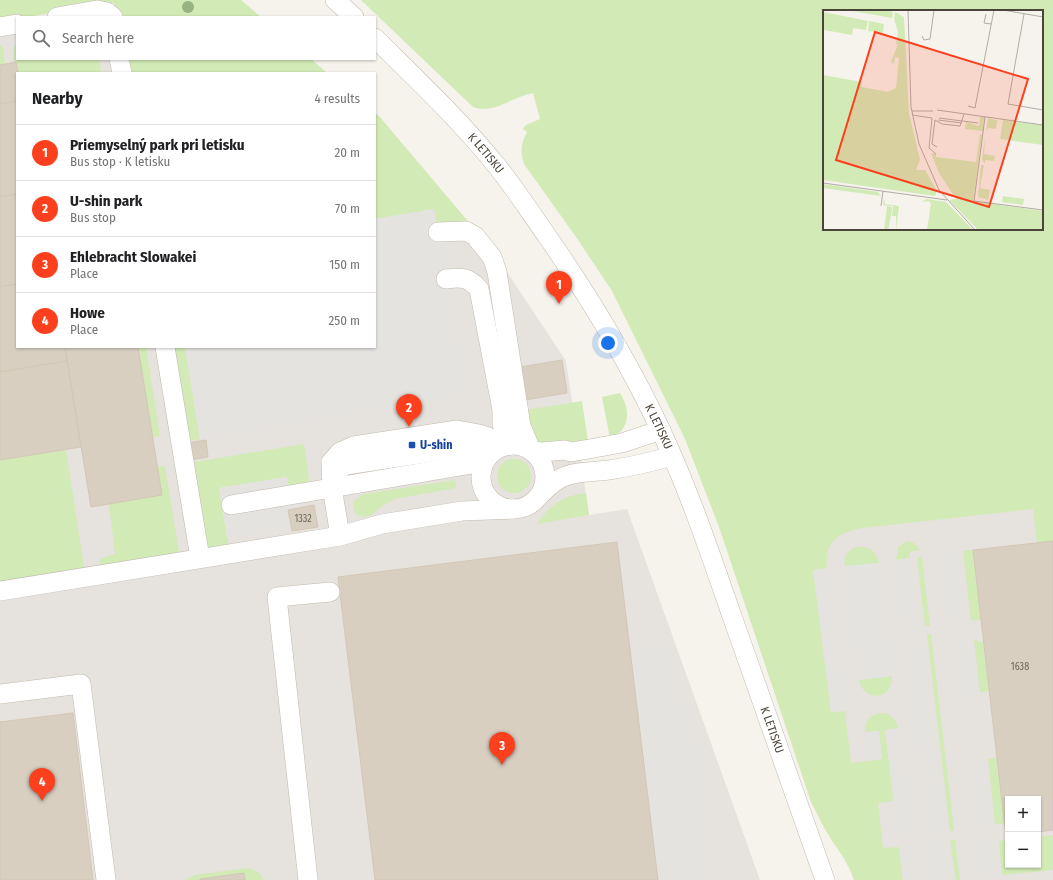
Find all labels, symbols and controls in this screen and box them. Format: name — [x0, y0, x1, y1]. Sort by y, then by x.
inset map — [823, 10, 1043, 230]
search box — [16, 16, 376, 60]
icon: search — [30, 27, 52, 49]
text: Search here — [62, 29, 134, 47]
text: Nearby — [32, 88, 83, 109]
text: 4 results — [314, 91, 360, 106]
street label: K LETISKU — [465, 130, 507, 176]
text: Priemyselný park pri letisku — [70, 136, 245, 154]
text: 1 — [42, 145, 48, 160]
text: 20 m — [334, 145, 360, 160]
text: Bus stop · K letisku — [70, 154, 170, 169]
text: U-shin park — [70, 192, 142, 210]
text: 2 — [42, 201, 48, 216]
text: 70 m — [335, 201, 360, 216]
text: Bus stop — [70, 210, 116, 225]
text: Ehlebracht Slowakei — [70, 248, 196, 266]
text: 3 — [42, 257, 48, 272]
text: 150 m — [329, 257, 360, 272]
text: Place — [70, 266, 98, 281]
pin: 1 — [546, 271, 572, 304]
text: Howe — [70, 304, 105, 322]
text: 4 — [42, 313, 48, 328]
text: 250 m — [328, 313, 360, 328]
text: Place — [70, 322, 98, 337]
your location — [598, 333, 618, 353]
pin: 2 — [396, 394, 422, 427]
street label: K LETISKU — [642, 402, 675, 451]
place label: U-shin — [420, 438, 452, 452]
marker: U-shin — [407, 440, 417, 450]
house number: 1332 — [294, 513, 312, 525]
house number: 1638 — [1011, 661, 1029, 673]
street label: K LETISKU — [758, 705, 787, 755]
pin: 3 — [489, 732, 515, 765]
pin: 4 — [29, 768, 55, 801]
map controls — [1005, 796, 1041, 868]
button: + — [1005, 796, 1041, 832]
button: − — [1005, 832, 1041, 868]

